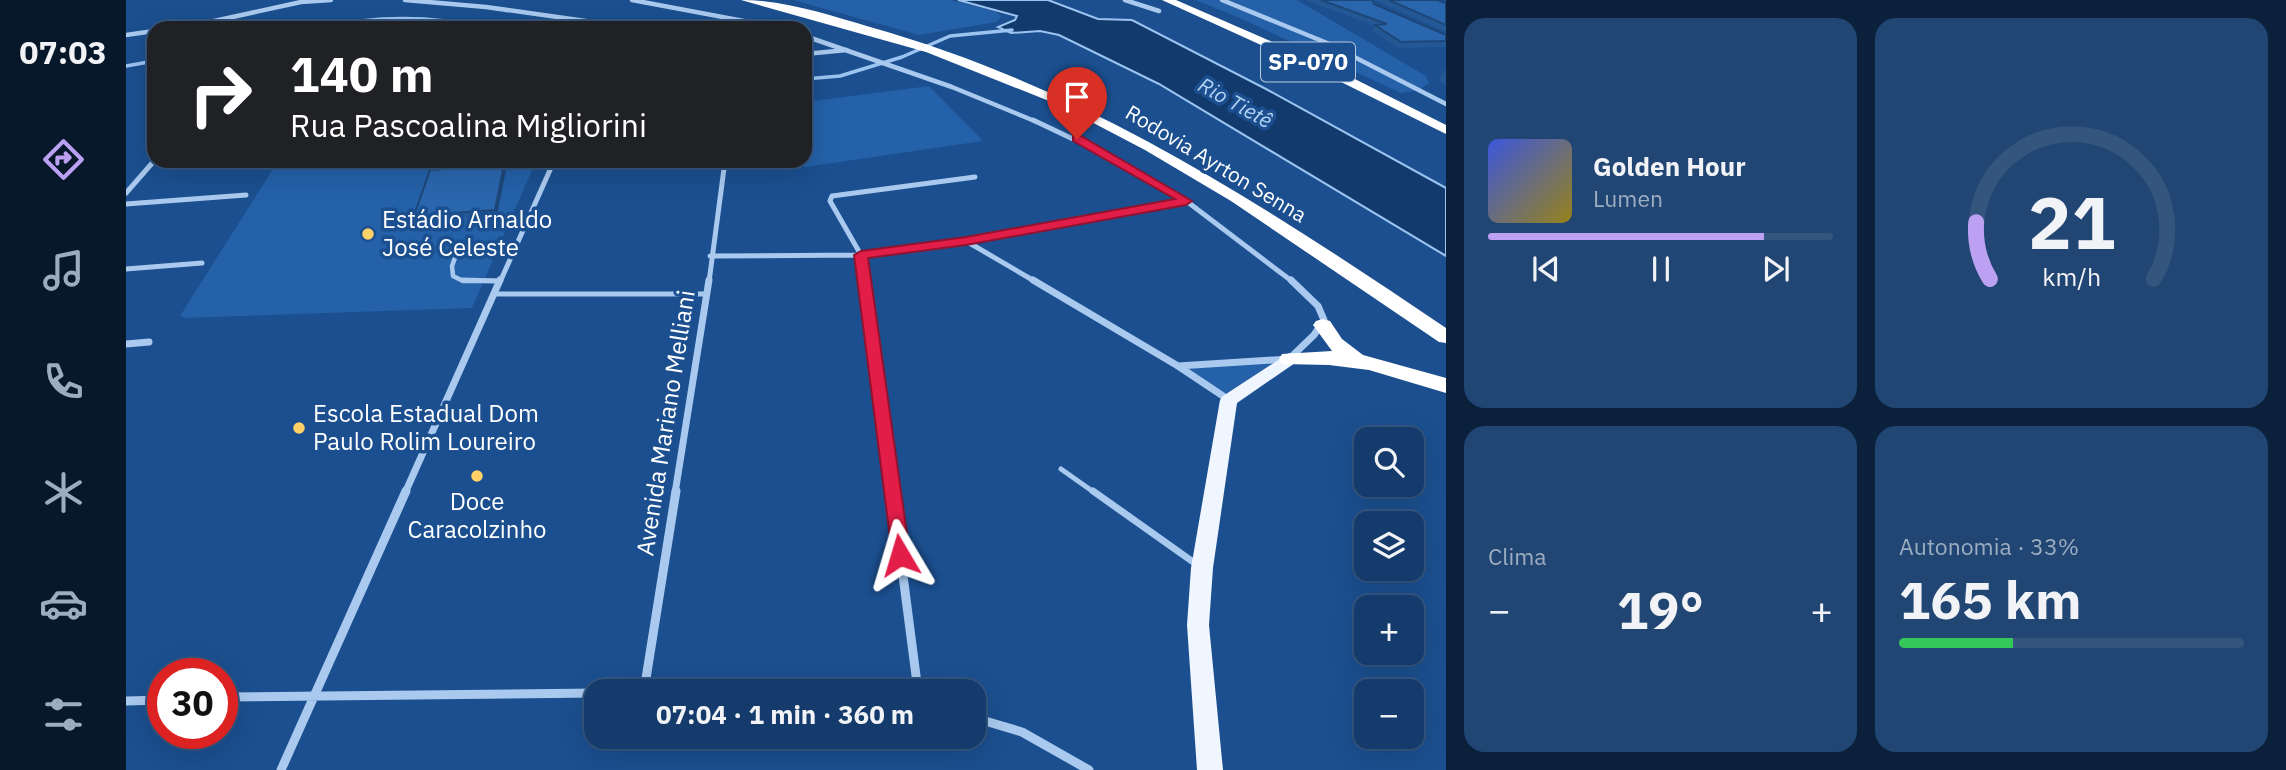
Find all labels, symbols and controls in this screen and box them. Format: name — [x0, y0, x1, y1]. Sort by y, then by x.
text: 07:03 — [19, 31, 107, 73]
text: 140 m — [290, 42, 434, 105]
road number: SP-070 — [1261, 43, 1355, 82]
icon: right — [175, 49, 266, 140]
pin — [1047, 67, 1107, 139]
water label: Rio Tietê — [1193, 70, 1278, 134]
icon: arrive — [1058, 78, 1096, 116]
street label: Rodovia Ayrton Senna — [1121, 98, 1312, 228]
text: Rua Pascoalina Migliorini — [290, 104, 647, 146]
icon: directions — [39, 135, 88, 184]
text: Golden Hour — [1593, 149, 1746, 183]
text: 21 — [2028, 175, 2115, 270]
text: Lumen — [1593, 183, 1663, 213]
place label: Estádio Arnaldo José Celeste — [382, 203, 552, 263]
marker: Estádio Arnaldo José Celeste — [360, 226, 376, 242]
icon: music — [39, 246, 88, 295]
icon: previous — [1527, 250, 1565, 288]
icon: pause — [1642, 250, 1680, 288]
icon: next — [1757, 250, 1795, 288]
text: km/h — [2042, 260, 2101, 293]
street label: Avenida Mariano Melliani — [628, 288, 702, 558]
icon: phone — [39, 357, 88, 406]
place label: Escola Estadual Dom Paulo Rolim Loureiro — [313, 397, 539, 457]
marker: Escola Estadual Dom Paulo Rolim Loureiro — [291, 420, 307, 436]
map controls — [1354, 427, 1424, 749]
button: search — [1354, 427, 1424, 497]
icon: climate — [39, 468, 88, 517]
marker: Doce Caracolzinho — [469, 468, 485, 484]
place label: Doce Caracolzinho — [408, 485, 546, 545]
button: layers — [1354, 511, 1424, 581]
position arrow — [863, 518, 937, 592]
text: Autonomia · 33% — [1899, 531, 2079, 561]
text: Clima — [1488, 541, 1547, 571]
text: 165 km — [1899, 566, 2081, 633]
text: 19° — [1617, 576, 1704, 643]
icon: car — [39, 579, 88, 628]
text: − — [1488, 585, 1511, 634]
text: + — [1810, 585, 1833, 634]
button: + — [1354, 595, 1424, 665]
speed limit sign: 30 — [147, 658, 238, 749]
button: − — [1354, 679, 1424, 749]
icon: filters — [39, 690, 88, 739]
text: 07:04 · 1 min · 360 m — [656, 697, 914, 731]

